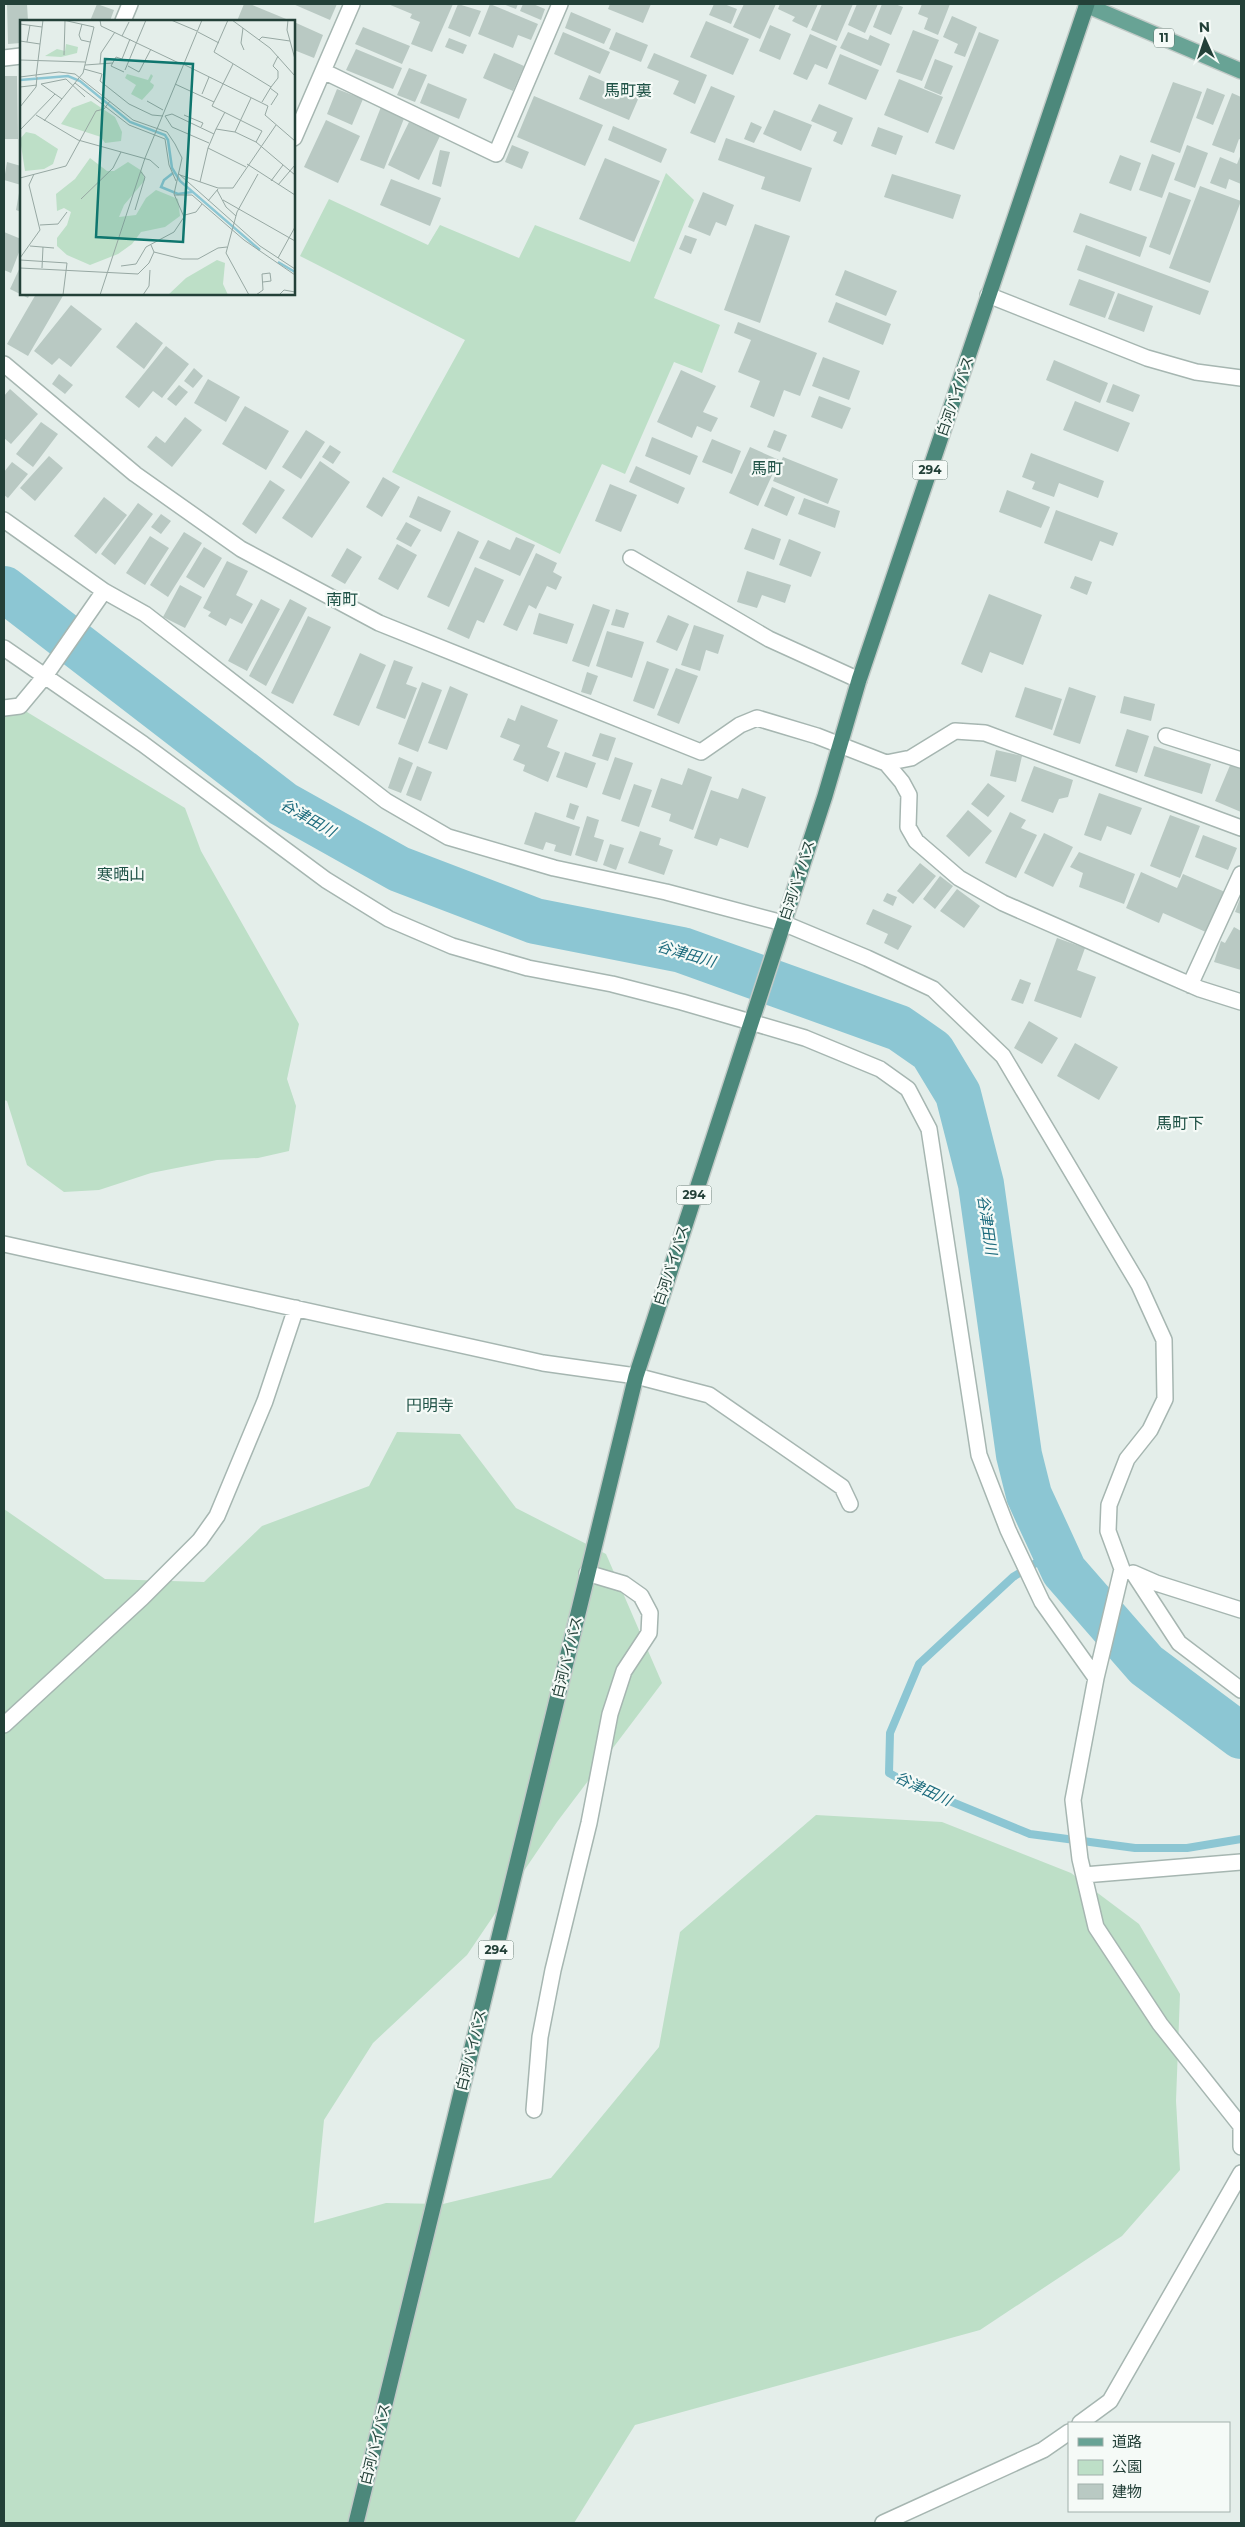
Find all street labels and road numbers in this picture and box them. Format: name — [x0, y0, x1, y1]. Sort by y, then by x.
road number: 11 — [1154, 28, 1174, 48]
street label: 白河バイパス — [933, 353, 977, 439]
road number: 294 — [912, 460, 948, 480]
street label: 白河バイパス — [776, 837, 818, 923]
road number: 294 — [676, 1186, 712, 1204]
street label: 白河バイパス — [650, 1222, 692, 1308]
street label: 白河バイパス — [548, 1614, 586, 1700]
road number: 294 — [478, 1940, 514, 1960]
street label: 白河バイパス — [452, 2007, 490, 2093]
street label: 白河バイパス — [356, 2401, 394, 2487]

